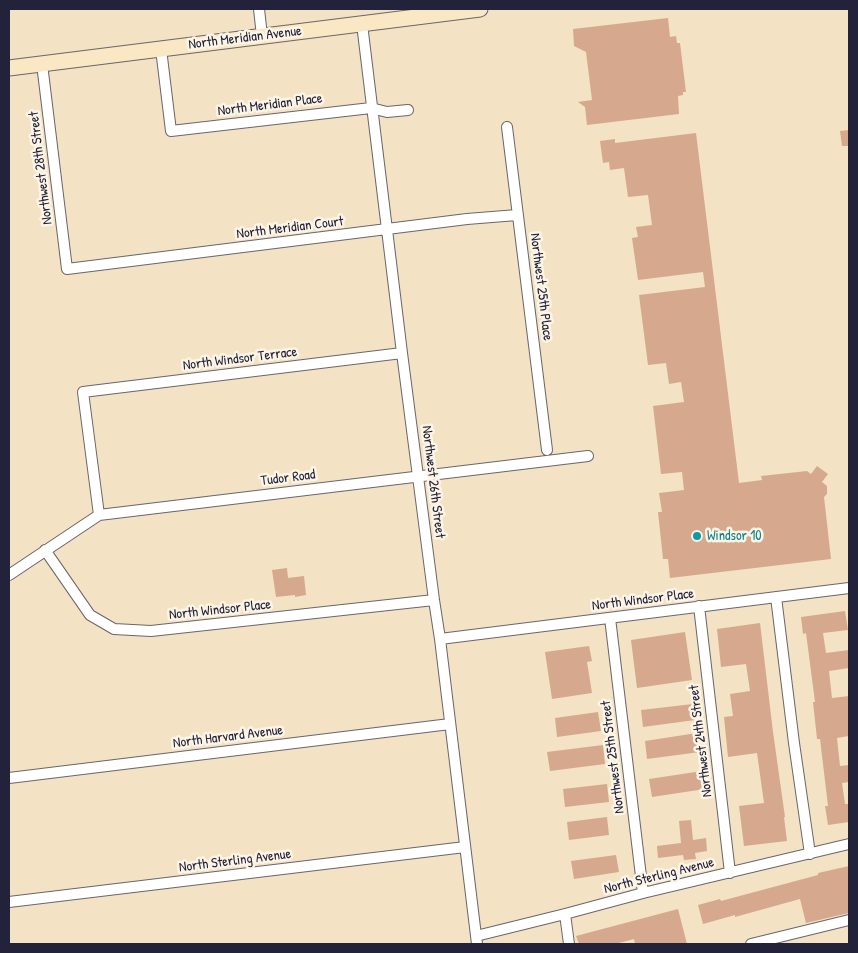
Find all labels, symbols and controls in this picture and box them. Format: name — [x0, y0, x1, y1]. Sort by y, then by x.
street label: North Meridian Avenue — [187, 23, 303, 53]
street label: North Meridian Place — [217, 90, 323, 120]
street label: Northwest 28th Street — [26, 111, 56, 225]
street label: North Meridian Court — [236, 213, 344, 243]
street label: Northwest 25th Place — [526, 232, 556, 342]
street label: North Windsor Terrace — [182, 344, 298, 374]
street label: Northwest 26th Street — [418, 425, 448, 539]
street label: Tudor Road — [260, 466, 316, 490]
place label: Windsor 10 — [707, 528, 762, 544]
marker: Windsor 10 — [691, 530, 703, 542]
street label: North Windsor Place — [591, 585, 695, 615]
street label: North Windsor Place — [168, 596, 272, 624]
street label: Northwest 24th Street — [686, 684, 716, 798]
street label: Northwest 25th Street — [598, 700, 628, 814]
street label: North Harvard Avenue — [172, 722, 284, 752]
street label: North Sterling Avenue — [178, 846, 292, 876]
street label: North Sterling Avenue — [602, 854, 716, 898]

